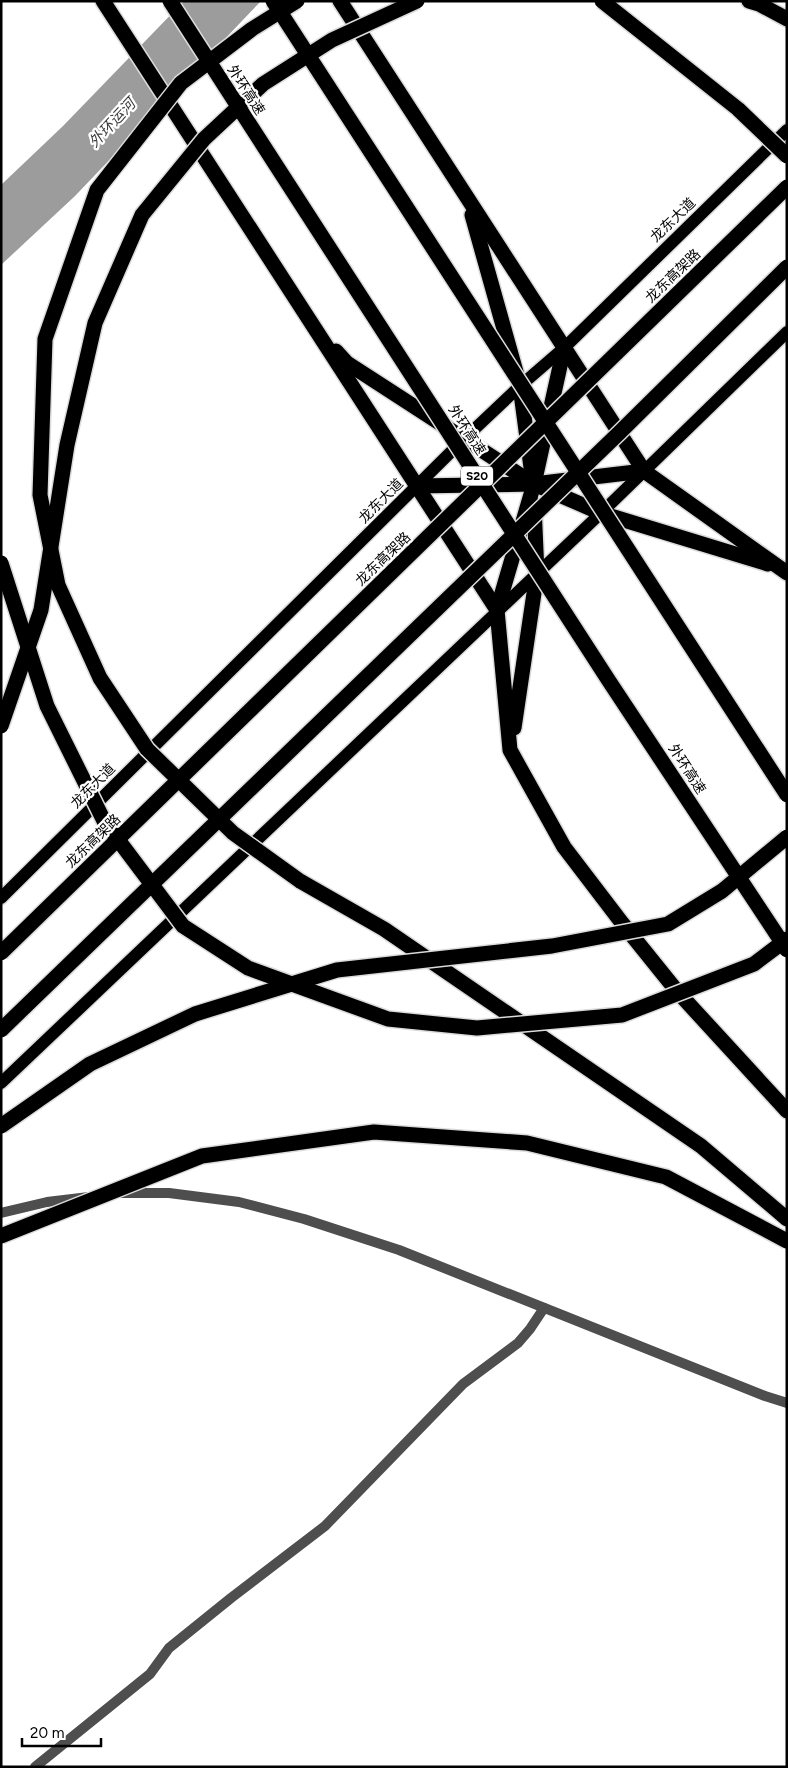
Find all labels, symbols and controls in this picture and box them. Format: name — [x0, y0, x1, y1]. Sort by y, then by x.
street label: 外环高速 — [224, 62, 268, 118]
water label: 外环运河 — [85, 93, 141, 151]
street label: 龙东大道 — [647, 194, 699, 246]
street label: 龙东高架路 — [642, 246, 704, 306]
street label: 外环高速 — [445, 402, 489, 458]
road number: S20 — [461, 466, 493, 486]
street label: 龙东大道 — [355, 475, 407, 527]
street label: 龙东高架路 — [352, 529, 414, 589]
street label: 外环高速 — [665, 741, 709, 797]
street label: 龙东大道 — [67, 760, 119, 812]
street label: 龙东高架路 — [62, 811, 124, 871]
scale bar — [22, 1716, 101, 1748]
text: 20 m — [30, 1724, 64, 1742]

